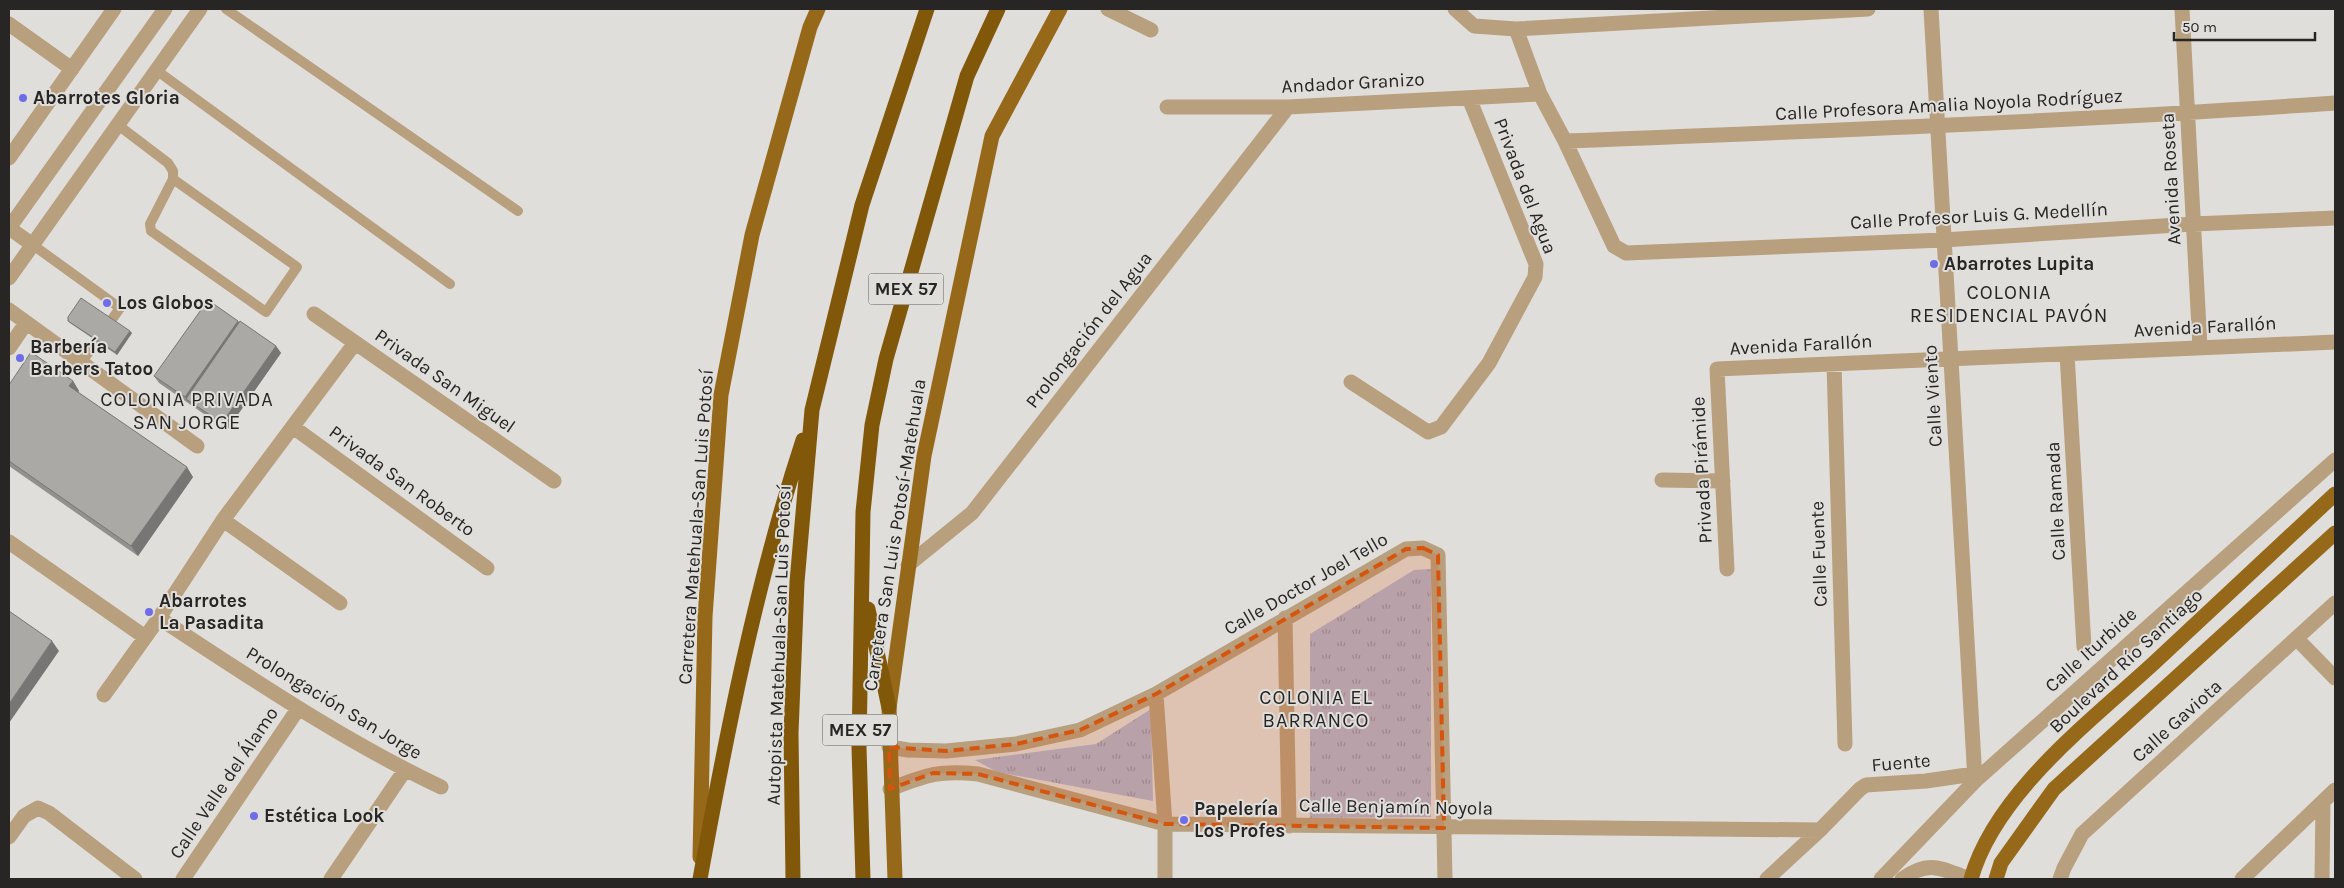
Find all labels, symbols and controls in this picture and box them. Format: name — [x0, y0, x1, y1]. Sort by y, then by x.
scale bar — [2174, 10, 2315, 42]
text: 50 m — [2182, 18, 2217, 36]
street label: Andador Granizo — [1281, 68, 1425, 98]
street label: Calle Profesora Amalia Noyola Rodríguez — [1775, 85, 2123, 125]
place label: Abarrotes Gloria — [33, 87, 180, 109]
marker: Abarrotes Gloria — [17, 92, 29, 104]
street label: Avenida Roseta — [2157, 112, 2185, 246]
street label: Privada del Agua — [1489, 115, 1561, 257]
street label: Calle Profesor Luis G. Medellín — [1850, 198, 2108, 234]
street label: Prolongación del Agua — [1021, 247, 1157, 413]
place label: Abarrotes Lupita — [1944, 253, 2094, 275]
marker: Abarrotes Lupita — [1928, 258, 1940, 270]
road number: MEX 57 — [868, 274, 944, 304]
district label: COLONIA RESIDENCIAL PAVÓN — [1910, 281, 2108, 327]
place label: Los Globos — [117, 292, 214, 314]
marker: Los Globos — [101, 297, 113, 309]
street label: Avenida Farallón — [2133, 312, 2277, 342]
street label: Privada San Miguel — [371, 324, 519, 438]
street label: Avenida Farallón — [1729, 330, 1873, 360]
place label: Barbería Barbers Tatoo — [30, 336, 153, 380]
street label: Calle Viento — [1919, 344, 1947, 448]
marker: Barbería Barbers Tatoo — [14, 352, 26, 364]
street label: Carretera Matehuala-San Luis Potosí — [674, 368, 718, 685]
street label: Carretera San Luis Potosí-Matehuala — [859, 377, 931, 693]
district label: COLONIA PRIVADA SAN JORGE — [100, 388, 274, 434]
street label: Privada Pirámide — [1687, 396, 1717, 544]
street label: Privada San Roberto — [325, 421, 479, 541]
street label: Calle Ramada — [2042, 441, 2070, 561]
street label: Autopista Matehuala-San Luis Potosí — [762, 484, 796, 806]
street label: Calle Fuente — [1806, 501, 1832, 607]
street label: Calle Doctor Joel Tello — [1220, 528, 1392, 640]
street label: Boulevard Río Santiago — [2045, 584, 2207, 738]
place label: Abarrotes La Pasadita — [159, 590, 264, 634]
street label: Calle Iturbide — [2041, 603, 2141, 697]
marker: Abarrotes La Pasadita — [143, 606, 155, 618]
street label: Prolongación San Jorge — [242, 642, 426, 764]
street label: Calle Gaviota — [2128, 675, 2226, 767]
district label: COLONIA EL BARRANCO — [1259, 686, 1373, 732]
street label: Calle Valle del Álamo — [164, 702, 283, 863]
road number: MEX 57 — [822, 714, 898, 746]
street label: Fuente — [1871, 749, 1931, 777]
street label: Calle Benjamín Noyola — [1299, 794, 1493, 820]
place label: Papelería Los Profes — [1194, 798, 1285, 842]
place label: Estética Look — [264, 805, 385, 827]
marker: Estética Look — [248, 810, 260, 822]
marker: Papelería Los Profes — [1178, 814, 1190, 826]

